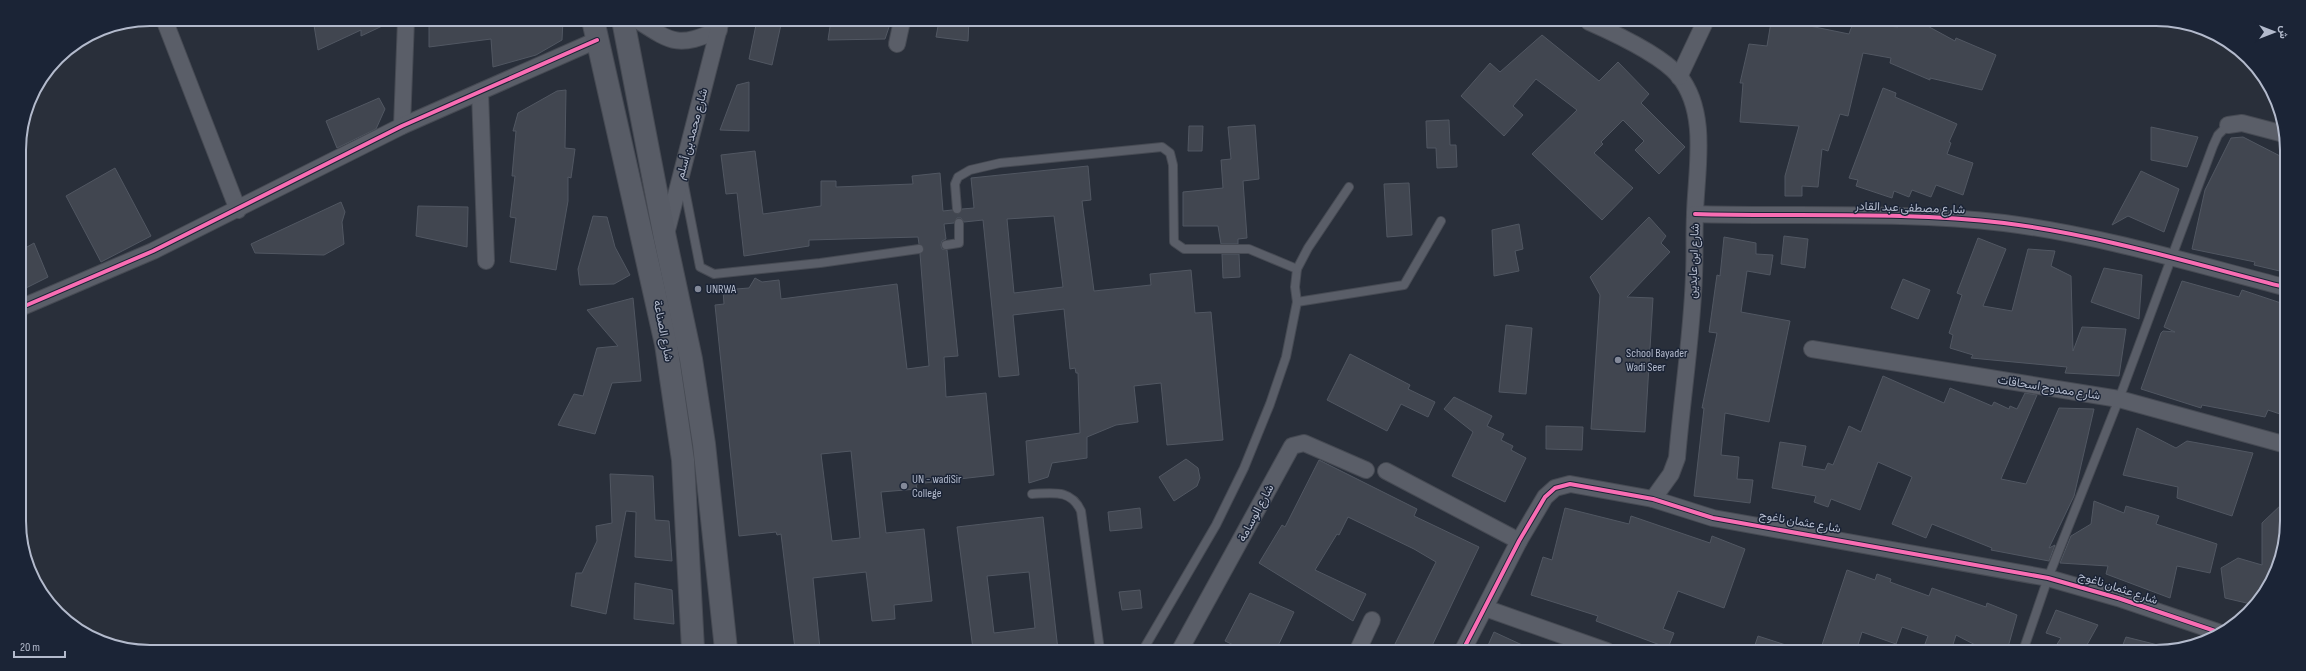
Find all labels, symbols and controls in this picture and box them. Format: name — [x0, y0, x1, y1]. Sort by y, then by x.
north arrow — [2254, 12, 2294, 52]
text: ش — [2277, 25, 2290, 39]
street label: شارع محمد بن أسلم — [673, 87, 712, 181]
street label: شارع مصطفى عبد القادر — [1854, 199, 1965, 218]
street label: شارع ابن عابدين — [1685, 223, 1704, 299]
place label: UNRWA — [706, 282, 737, 297]
marker: UNRWA — [693, 284, 703, 294]
street label: شارع الصناعة — [649, 299, 676, 363]
place label: School Bayader Wadi Seer — [1626, 346, 1688, 375]
marker: School Bayader Wadi Seer — [1613, 355, 1623, 365]
street label: شارع ممدوح اسحاقات — [1996, 372, 2101, 405]
place label: UN - wadiSir College — [912, 472, 962, 501]
marker: UN - wadiSir College — [899, 481, 909, 491]
street label: شارع الوسامة — [1235, 482, 1278, 545]
street label: شارع عثمان ناغوج — [1758, 507, 1842, 538]
street label: شارع عثمان ناغوج — [2076, 568, 2160, 609]
scale bar — [14, 633, 65, 659]
text: 20 m — [20, 640, 40, 655]

